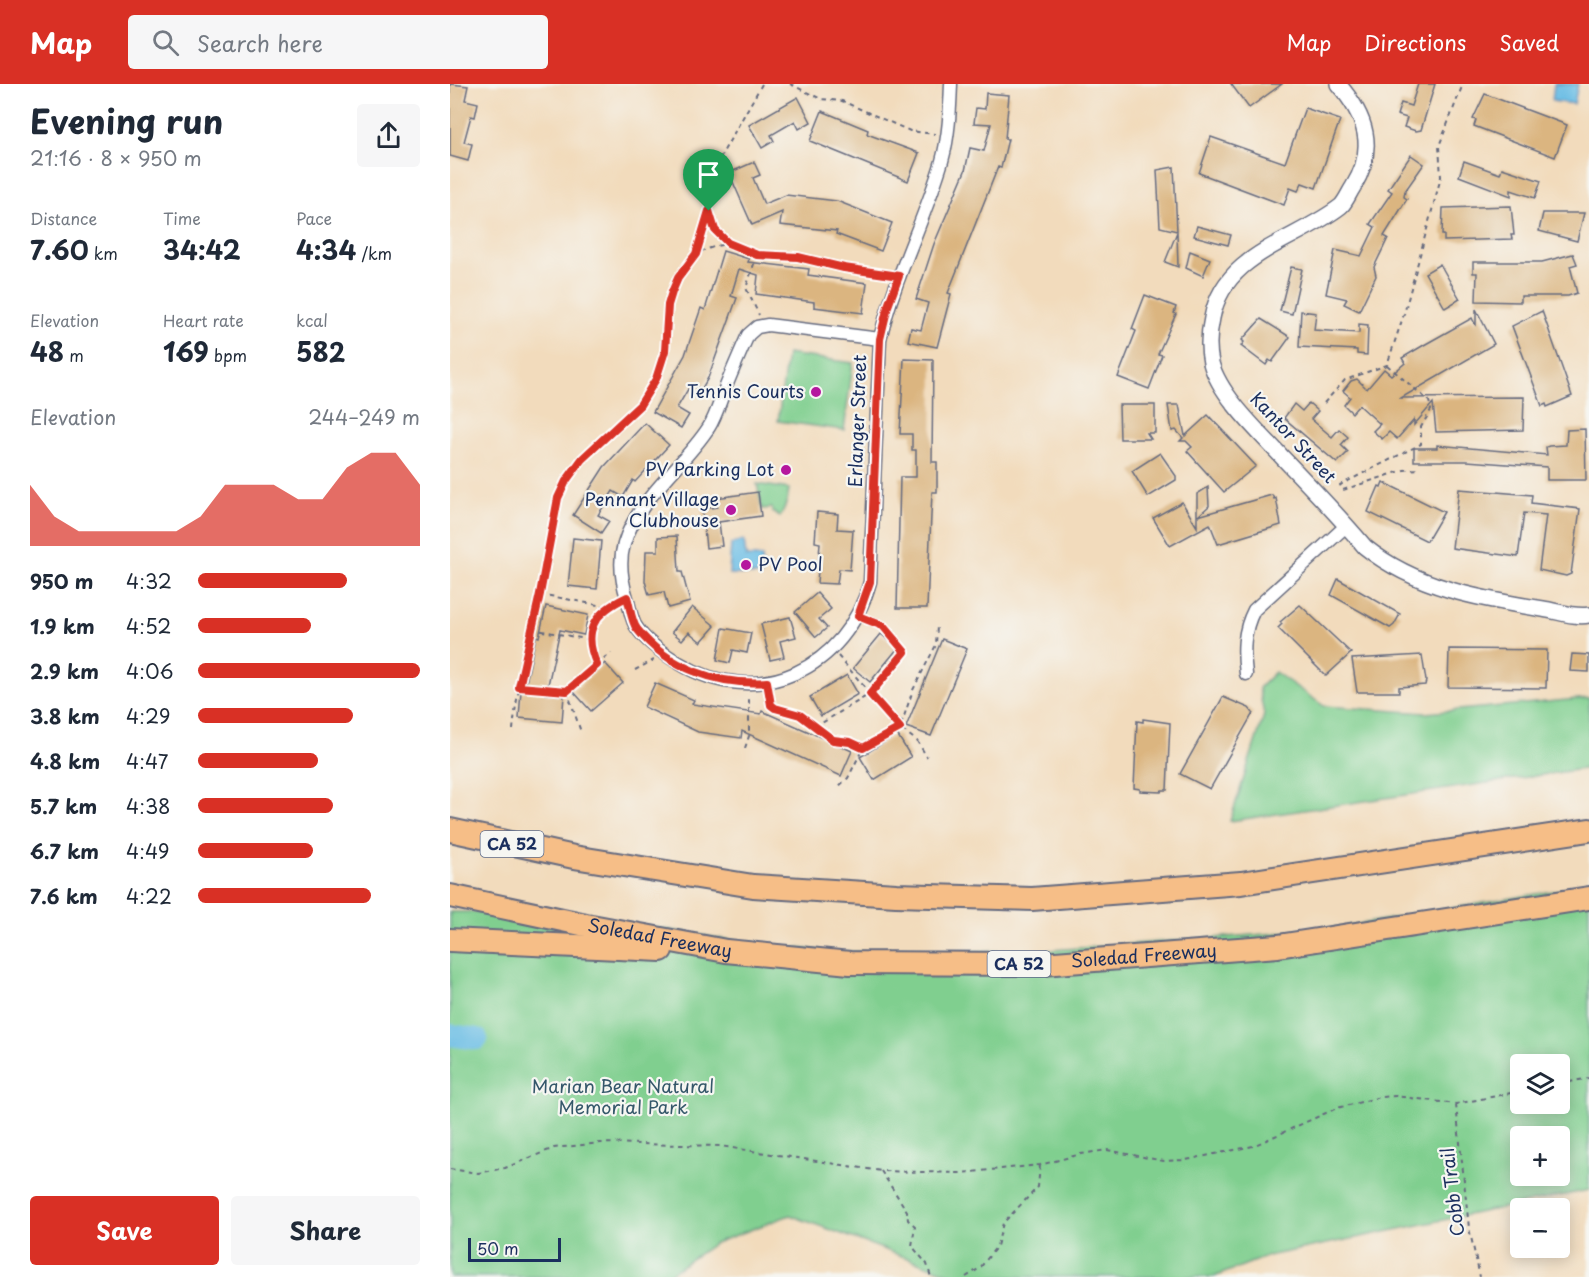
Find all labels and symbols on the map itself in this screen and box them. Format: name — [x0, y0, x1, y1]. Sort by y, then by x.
pin — [683, 149, 734, 211]
street label: Erlanger Street — [841, 354, 872, 488]
place label: Tennis Courts — [687, 377, 804, 404]
marker: Tennis Courts — [809, 385, 823, 399]
street label: Kantor Street — [1245, 385, 1344, 489]
place label: PV Parking Lot — [645, 455, 774, 482]
marker: PV Parking Lot — [779, 463, 793, 477]
place label: Pennant Village Clubhouse — [585, 485, 719, 533]
marker: Pennant Village Clubhouse — [724, 503, 738, 517]
place label: PV Pool — [758, 550, 823, 577]
marker: PV Pool — [739, 558, 753, 572]
road number: CA 52 — [481, 831, 544, 857]
street label: Soledad Freeway — [586, 911, 733, 963]
street label: Soledad Freeway — [1070, 936, 1217, 974]
road number: CA 52 — [988, 951, 1050, 977]
park label: Marian Bear Natural Memorial Park — [532, 1072, 714, 1120]
street label: Cobb Trail — [1433, 1146, 1470, 1238]
scale bar — [468, 1235, 561, 1262]

